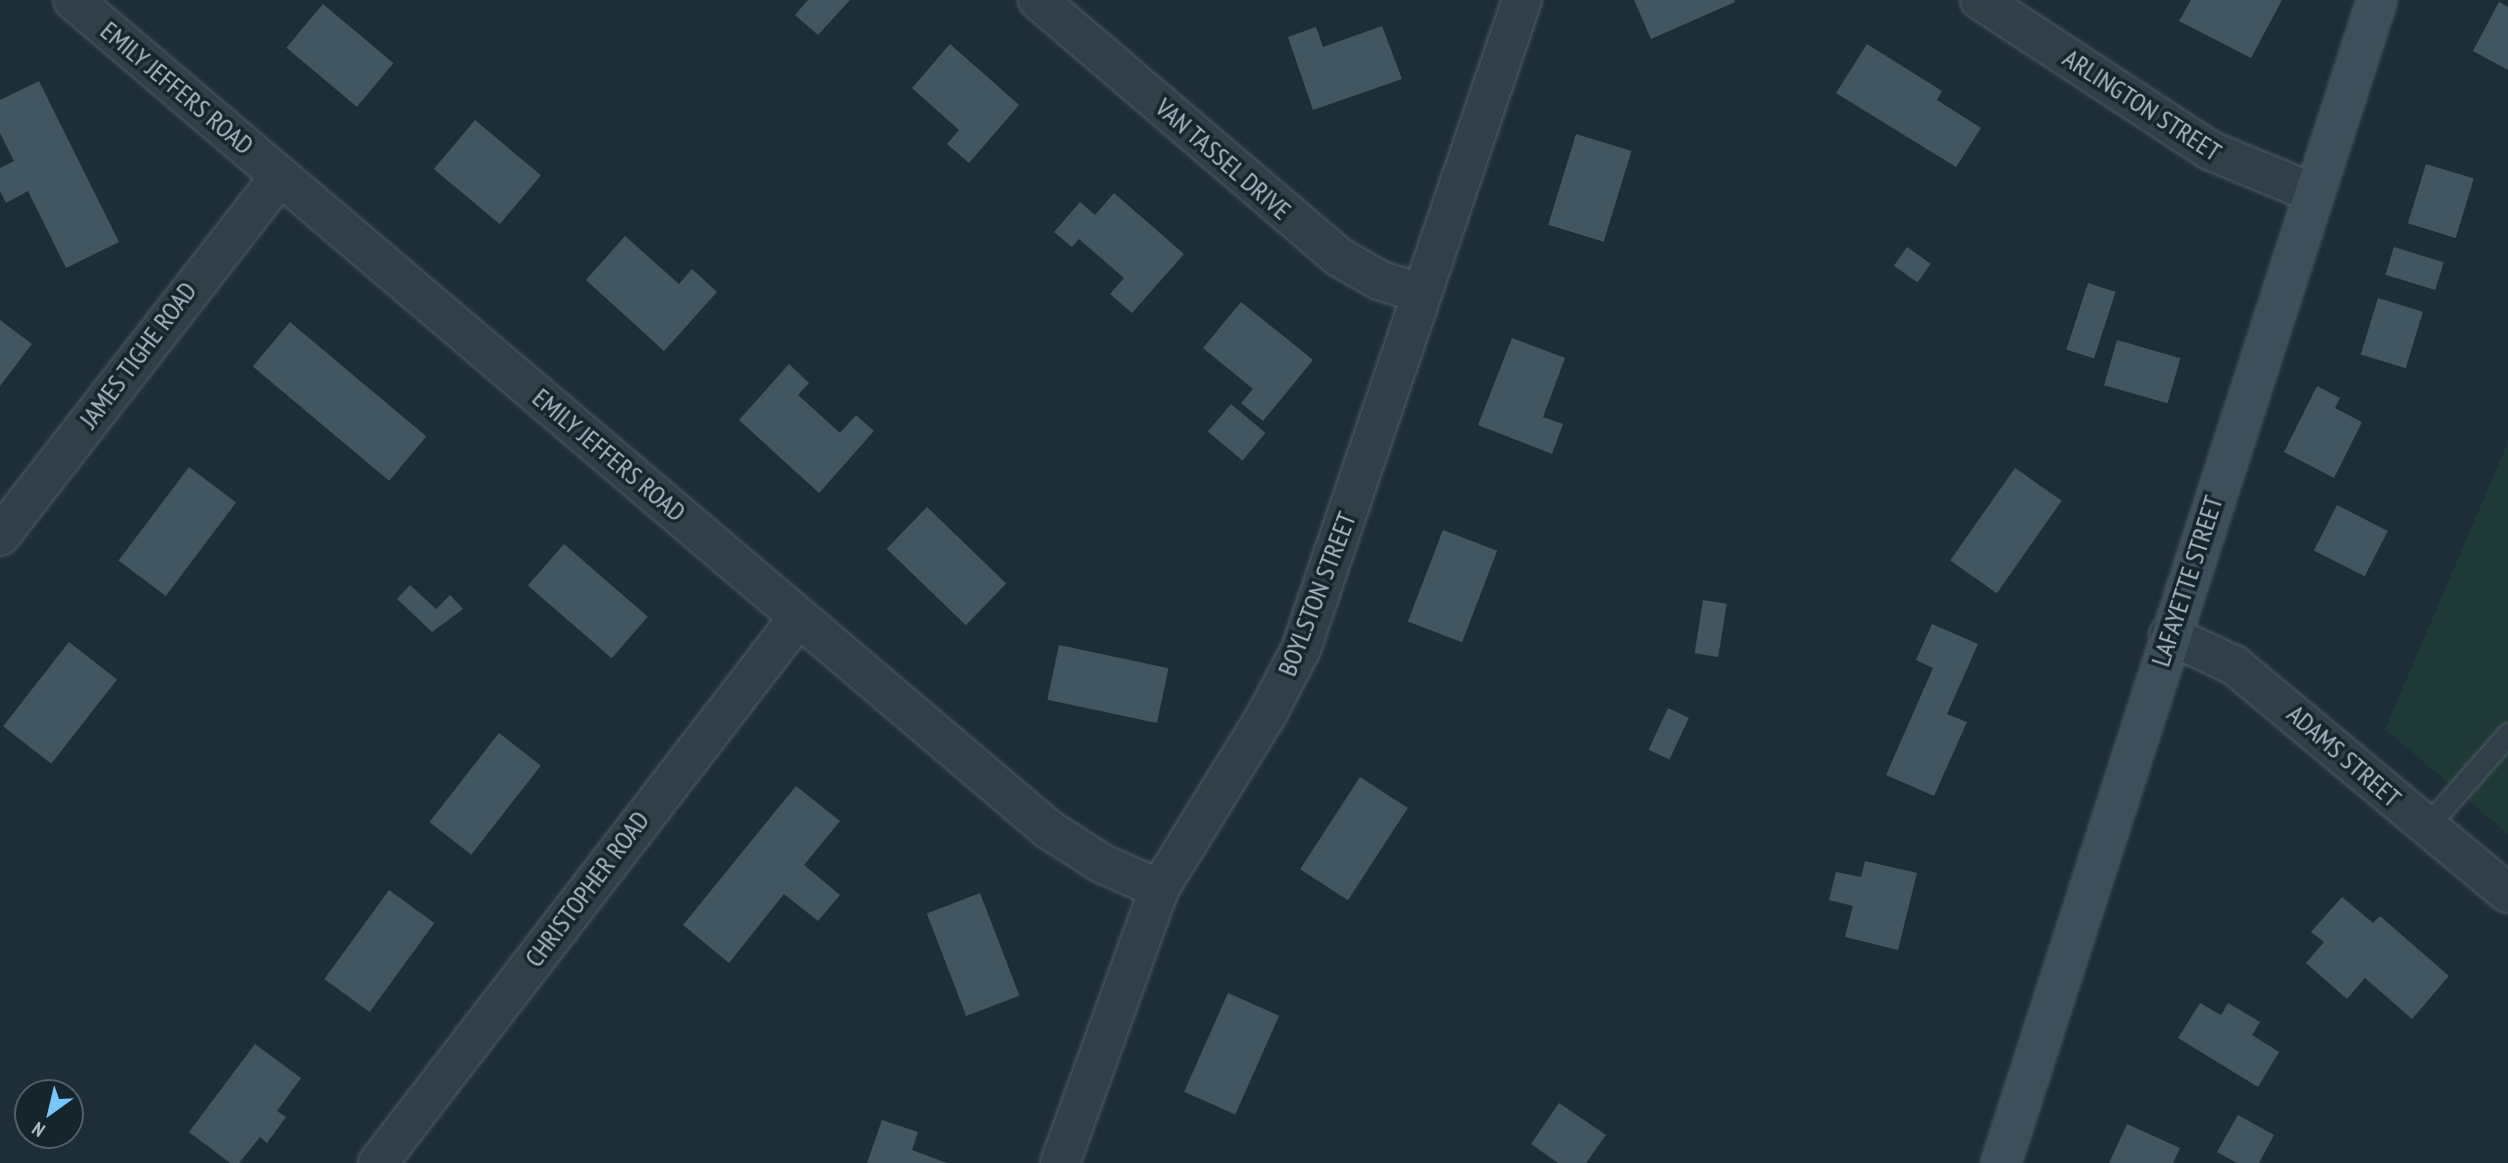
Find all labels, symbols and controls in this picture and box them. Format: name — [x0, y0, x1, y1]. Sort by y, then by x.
street label: EMILY JEFFERS ROAD — [94, 15, 260, 161]
street label: ARLINGTON STREET — [2057, 42, 2227, 168]
street label: VAN TASSEL DRIVE — [1148, 91, 1298, 227]
street label: JAMES TIGHE ROAD — [73, 276, 203, 434]
street label: EMILY JEFFERS ROAD — [526, 382, 692, 528]
street label: LAFAYETTE STREET — [2145, 492, 2229, 670]
street label: BOYLSTON STREET — [1271, 508, 1363, 680]
street label: ADAMS STREET — [2281, 698, 2407, 814]
street label: CHRISTOPHER ROAD — [518, 805, 656, 973]
north arrow — [14, 1079, 84, 1149]
text: N — [27, 1117, 49, 1143]

